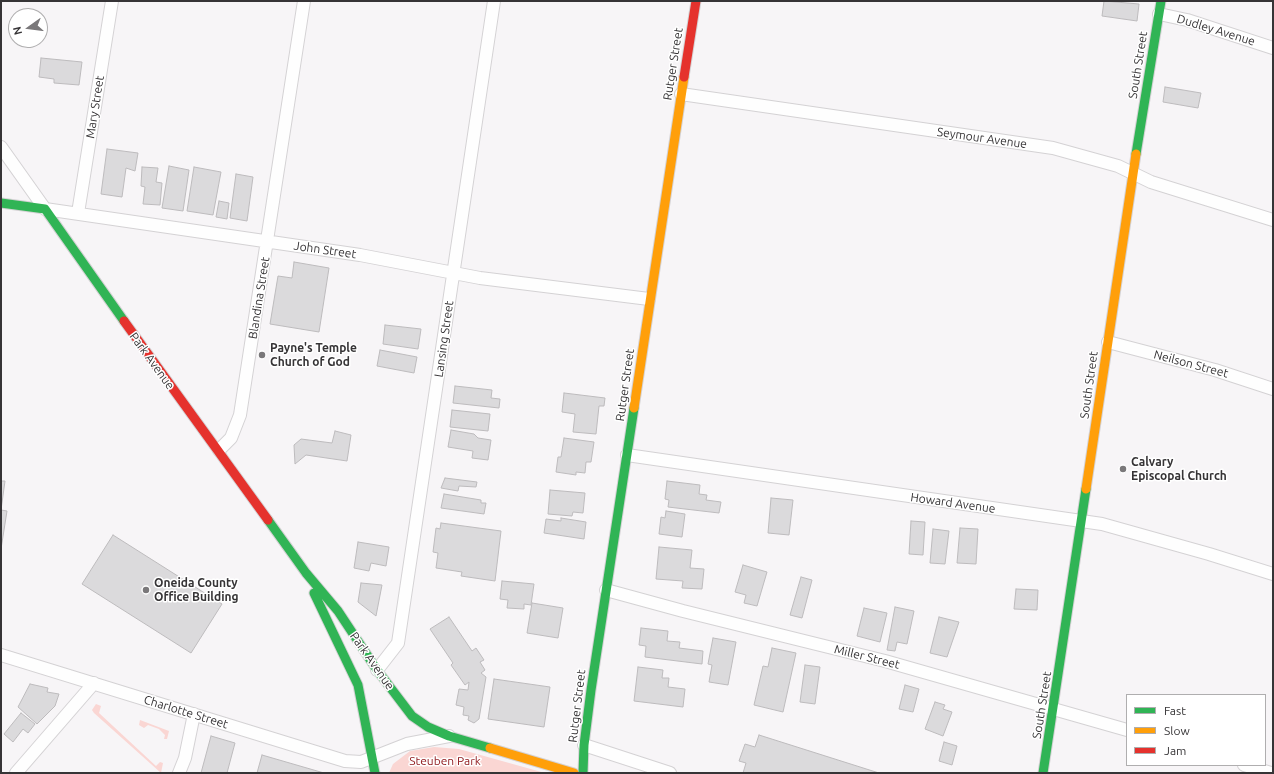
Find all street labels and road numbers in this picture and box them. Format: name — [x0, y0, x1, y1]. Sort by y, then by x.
street label: Dudley Avenue — [1175, 11, 1257, 49]
street label: Rutger Street — [660, 27, 686, 101]
street label: South Street — [1126, 30, 1150, 100]
street label: Mary Street — [83, 75, 107, 139]
street label: Seymour Avenue — [936, 125, 1028, 151]
street label: John Street — [293, 238, 357, 262]
street label: Blandina Street — [245, 256, 273, 340]
street label: Lansing Street — [431, 300, 457, 378]
street label: Park Avenue — [126, 330, 178, 392]
street label: Neilson Street — [1152, 347, 1230, 381]
street label: Rutger Street — [613, 348, 637, 422]
street label: South Street — [1077, 350, 1101, 420]
street label: Howard Avenue — [910, 490, 996, 516]
street label: Park Avenue — [347, 629, 397, 693]
street label: Miller Street — [833, 642, 901, 672]
street label: Rutger Street — [565, 669, 589, 743]
street label: South Street — [1030, 670, 1054, 740]
street label: Charlotte Street — [142, 692, 230, 732]

